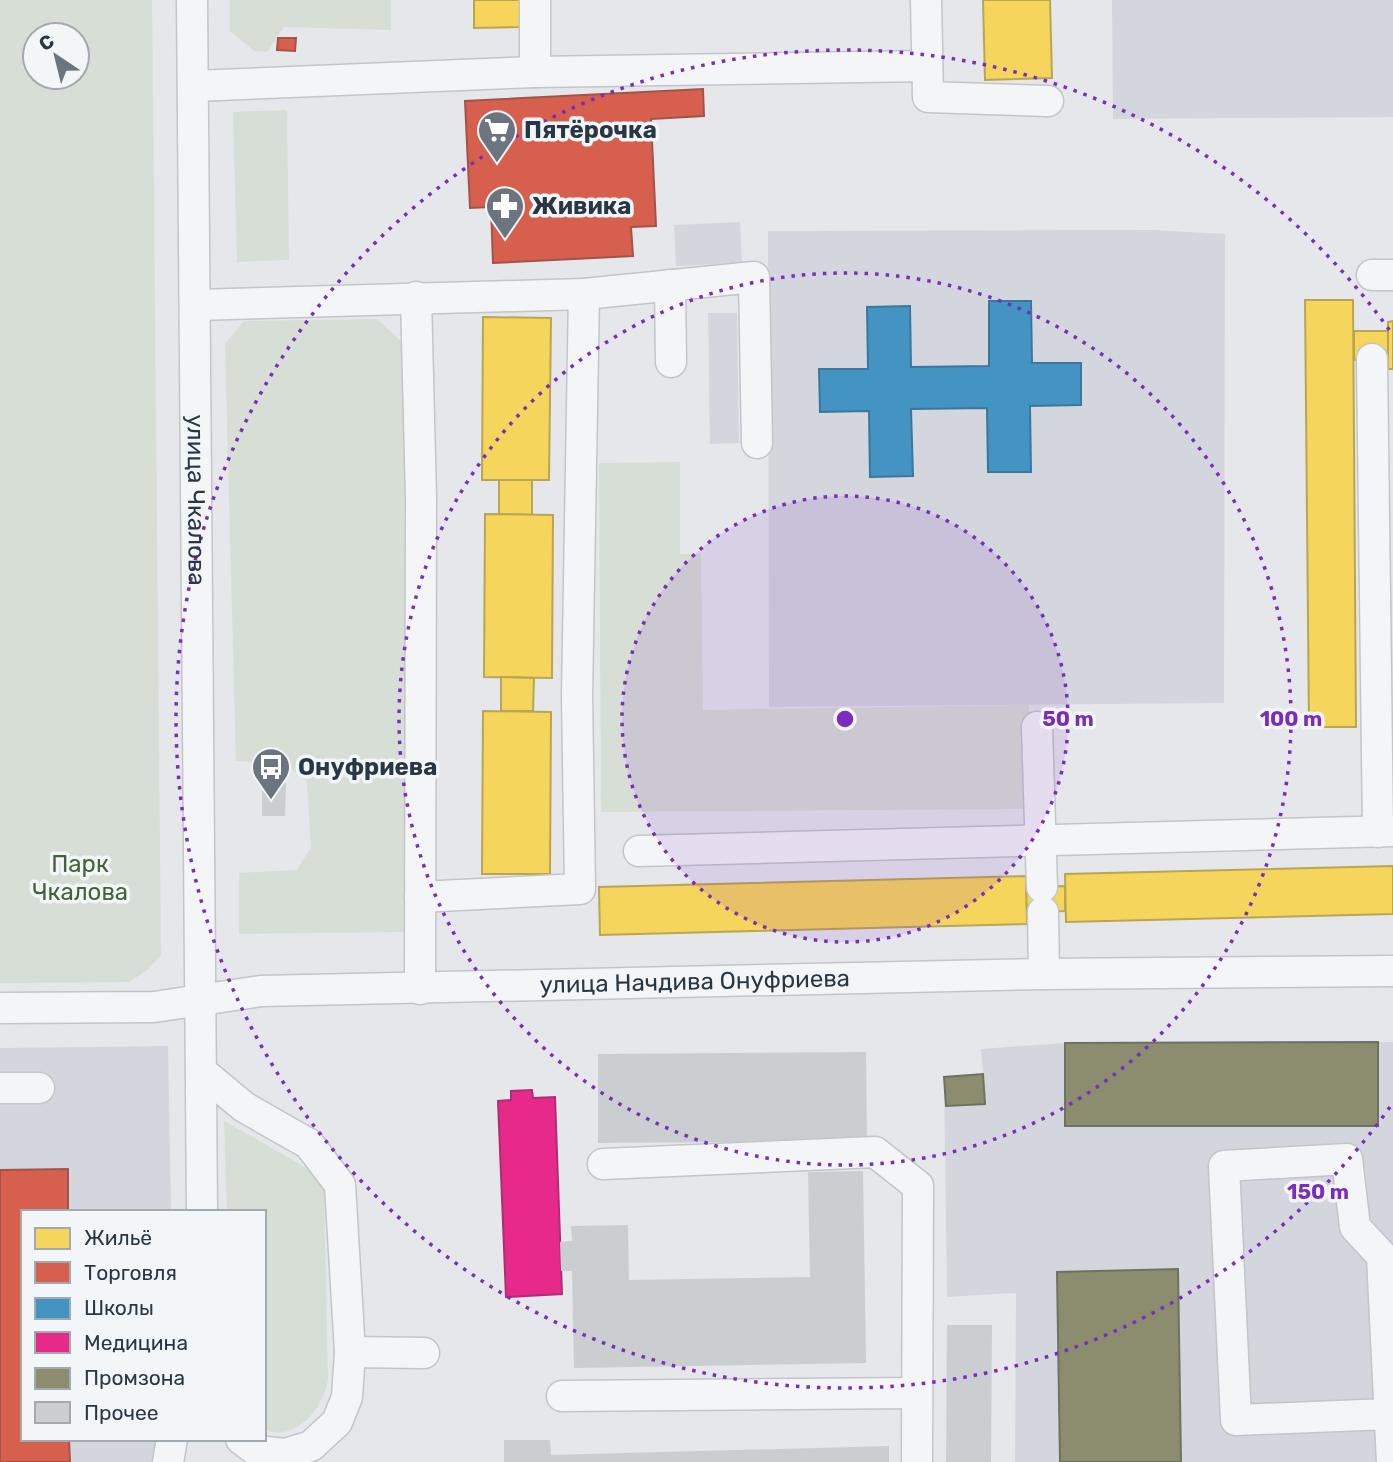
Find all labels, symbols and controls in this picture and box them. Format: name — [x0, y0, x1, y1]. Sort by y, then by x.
north arrow — [21, 21, 91, 91]
text: С — [34, 29, 59, 56]
supermarket icon: Пятёрочка — [476, 109, 518, 164]
place label: Пятёрочка — [524, 116, 657, 144]
pharmacy icon: Живика — [484, 185, 526, 240]
place label: Живика — [532, 192, 632, 220]
street label: улица Чкалова — [181, 414, 211, 586]
text: 50 m — [1042, 706, 1094, 731]
text: 100 m — [1260, 706, 1322, 731]
centre of rings — [833, 707, 857, 731]
bus stop icon: Онуфриева — [250, 746, 292, 801]
place label: Онуфриева — [298, 753, 437, 781]
park label: Парк Чкалова — [32, 850, 128, 906]
street label: улица Начдива Онуфриева — [539, 964, 850, 999]
text: 150 m — [1287, 1179, 1349, 1204]
legend — [21, 1210, 266, 1441]
text: Жильё — [84, 1225, 152, 1250]
text: Торговля — [84, 1260, 177, 1285]
text: Школы — [84, 1295, 154, 1320]
text: Медицина — [84, 1330, 188, 1355]
text: Промзона — [84, 1365, 185, 1390]
text: Прочее — [84, 1400, 159, 1425]

